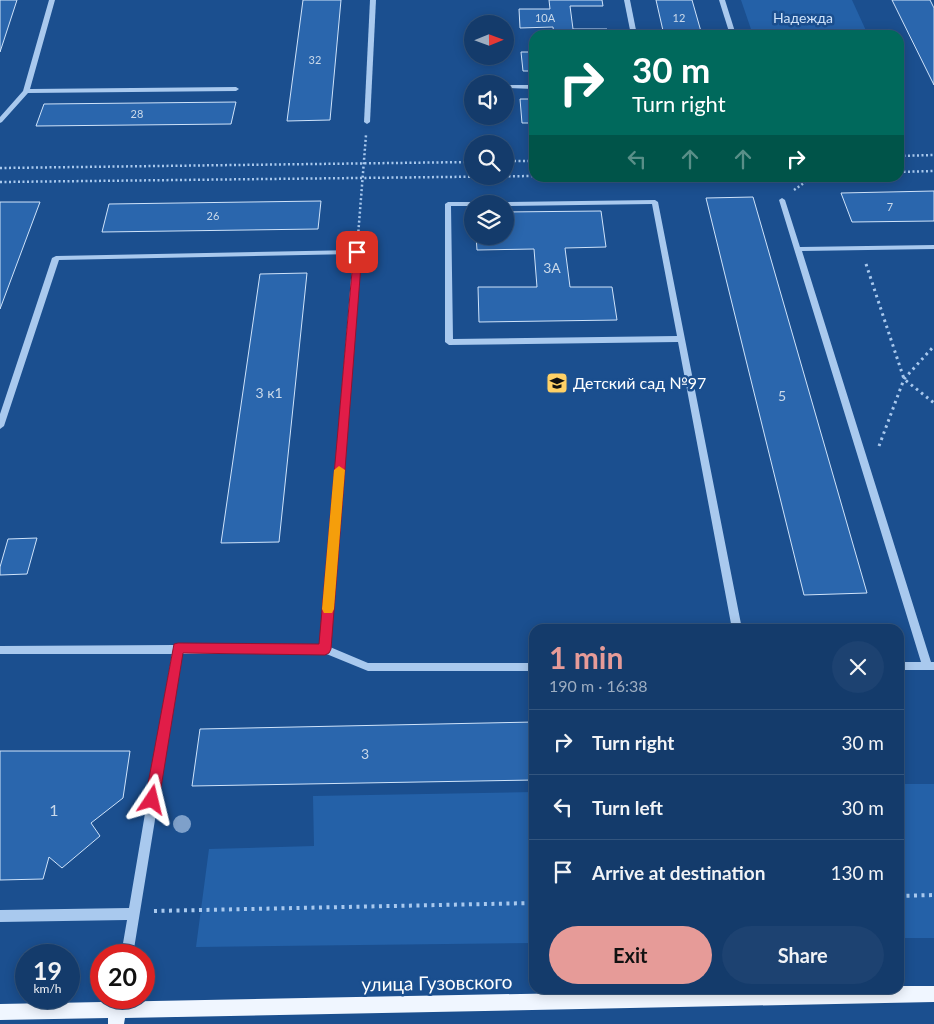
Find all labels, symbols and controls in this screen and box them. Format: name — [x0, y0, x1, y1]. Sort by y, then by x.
park label: Надежда — [773, 9, 833, 26]
house number: 10А — [535, 11, 556, 24]
house number: 12 — [673, 11, 685, 24]
north arrow — [464, 15, 514, 65]
map controls — [464, 15, 514, 245]
text: 30 m — [632, 48, 710, 90]
icon: right — [549, 50, 614, 115]
house number: 32 — [309, 53, 321, 66]
button: sound — [464, 75, 514, 125]
text: Turn right — [632, 90, 726, 117]
house number: 28 — [131, 107, 143, 120]
button: search — [464, 135, 514, 185]
icon: left — [623, 145, 651, 173]
icon: ahead — [676, 145, 704, 173]
icon: ahead — [729, 145, 757, 173]
icon: right — [782, 145, 810, 173]
button: layers — [464, 195, 514, 245]
house number: 7 — [887, 200, 893, 213]
house number: 26 — [207, 209, 219, 222]
pin — [336, 231, 378, 273]
icon: arrive — [343, 238, 371, 266]
house number: 3А — [543, 259, 561, 276]
school or university icon: Детский сад №97 — [545, 371, 569, 395]
place label: Детский сад №97 — [573, 373, 706, 392]
house number: 3 к1 — [255, 384, 283, 401]
house number: 5 — [778, 387, 786, 404]
text: 1 min — [549, 639, 623, 675]
button: close — [832, 641, 884, 693]
text: 190 m · 16:38 — [549, 676, 648, 695]
icon: right — [549, 728, 577, 756]
text: Turn right — [592, 731, 674, 754]
text: 30 m — [841, 731, 884, 754]
house number: 3 — [361, 745, 369, 762]
position arrow — [125, 773, 177, 825]
icon: left — [549, 793, 577, 821]
text: Turn left — [592, 796, 663, 819]
text: 30 m — [841, 796, 884, 819]
house number: 1 — [49, 800, 59, 819]
icon: arrive — [549, 858, 577, 886]
text: Arrive at destination — [592, 861, 765, 884]
text: 130 m — [830, 861, 884, 884]
button: Exit — [549, 926, 712, 984]
button: Share — [722, 926, 884, 984]
speed limit sign: 20 — [90, 944, 155, 1009]
text: 19 — [33, 955, 62, 985]
street label: улица Гузовского — [361, 970, 513, 995]
text: km/h — [33, 981, 62, 996]

